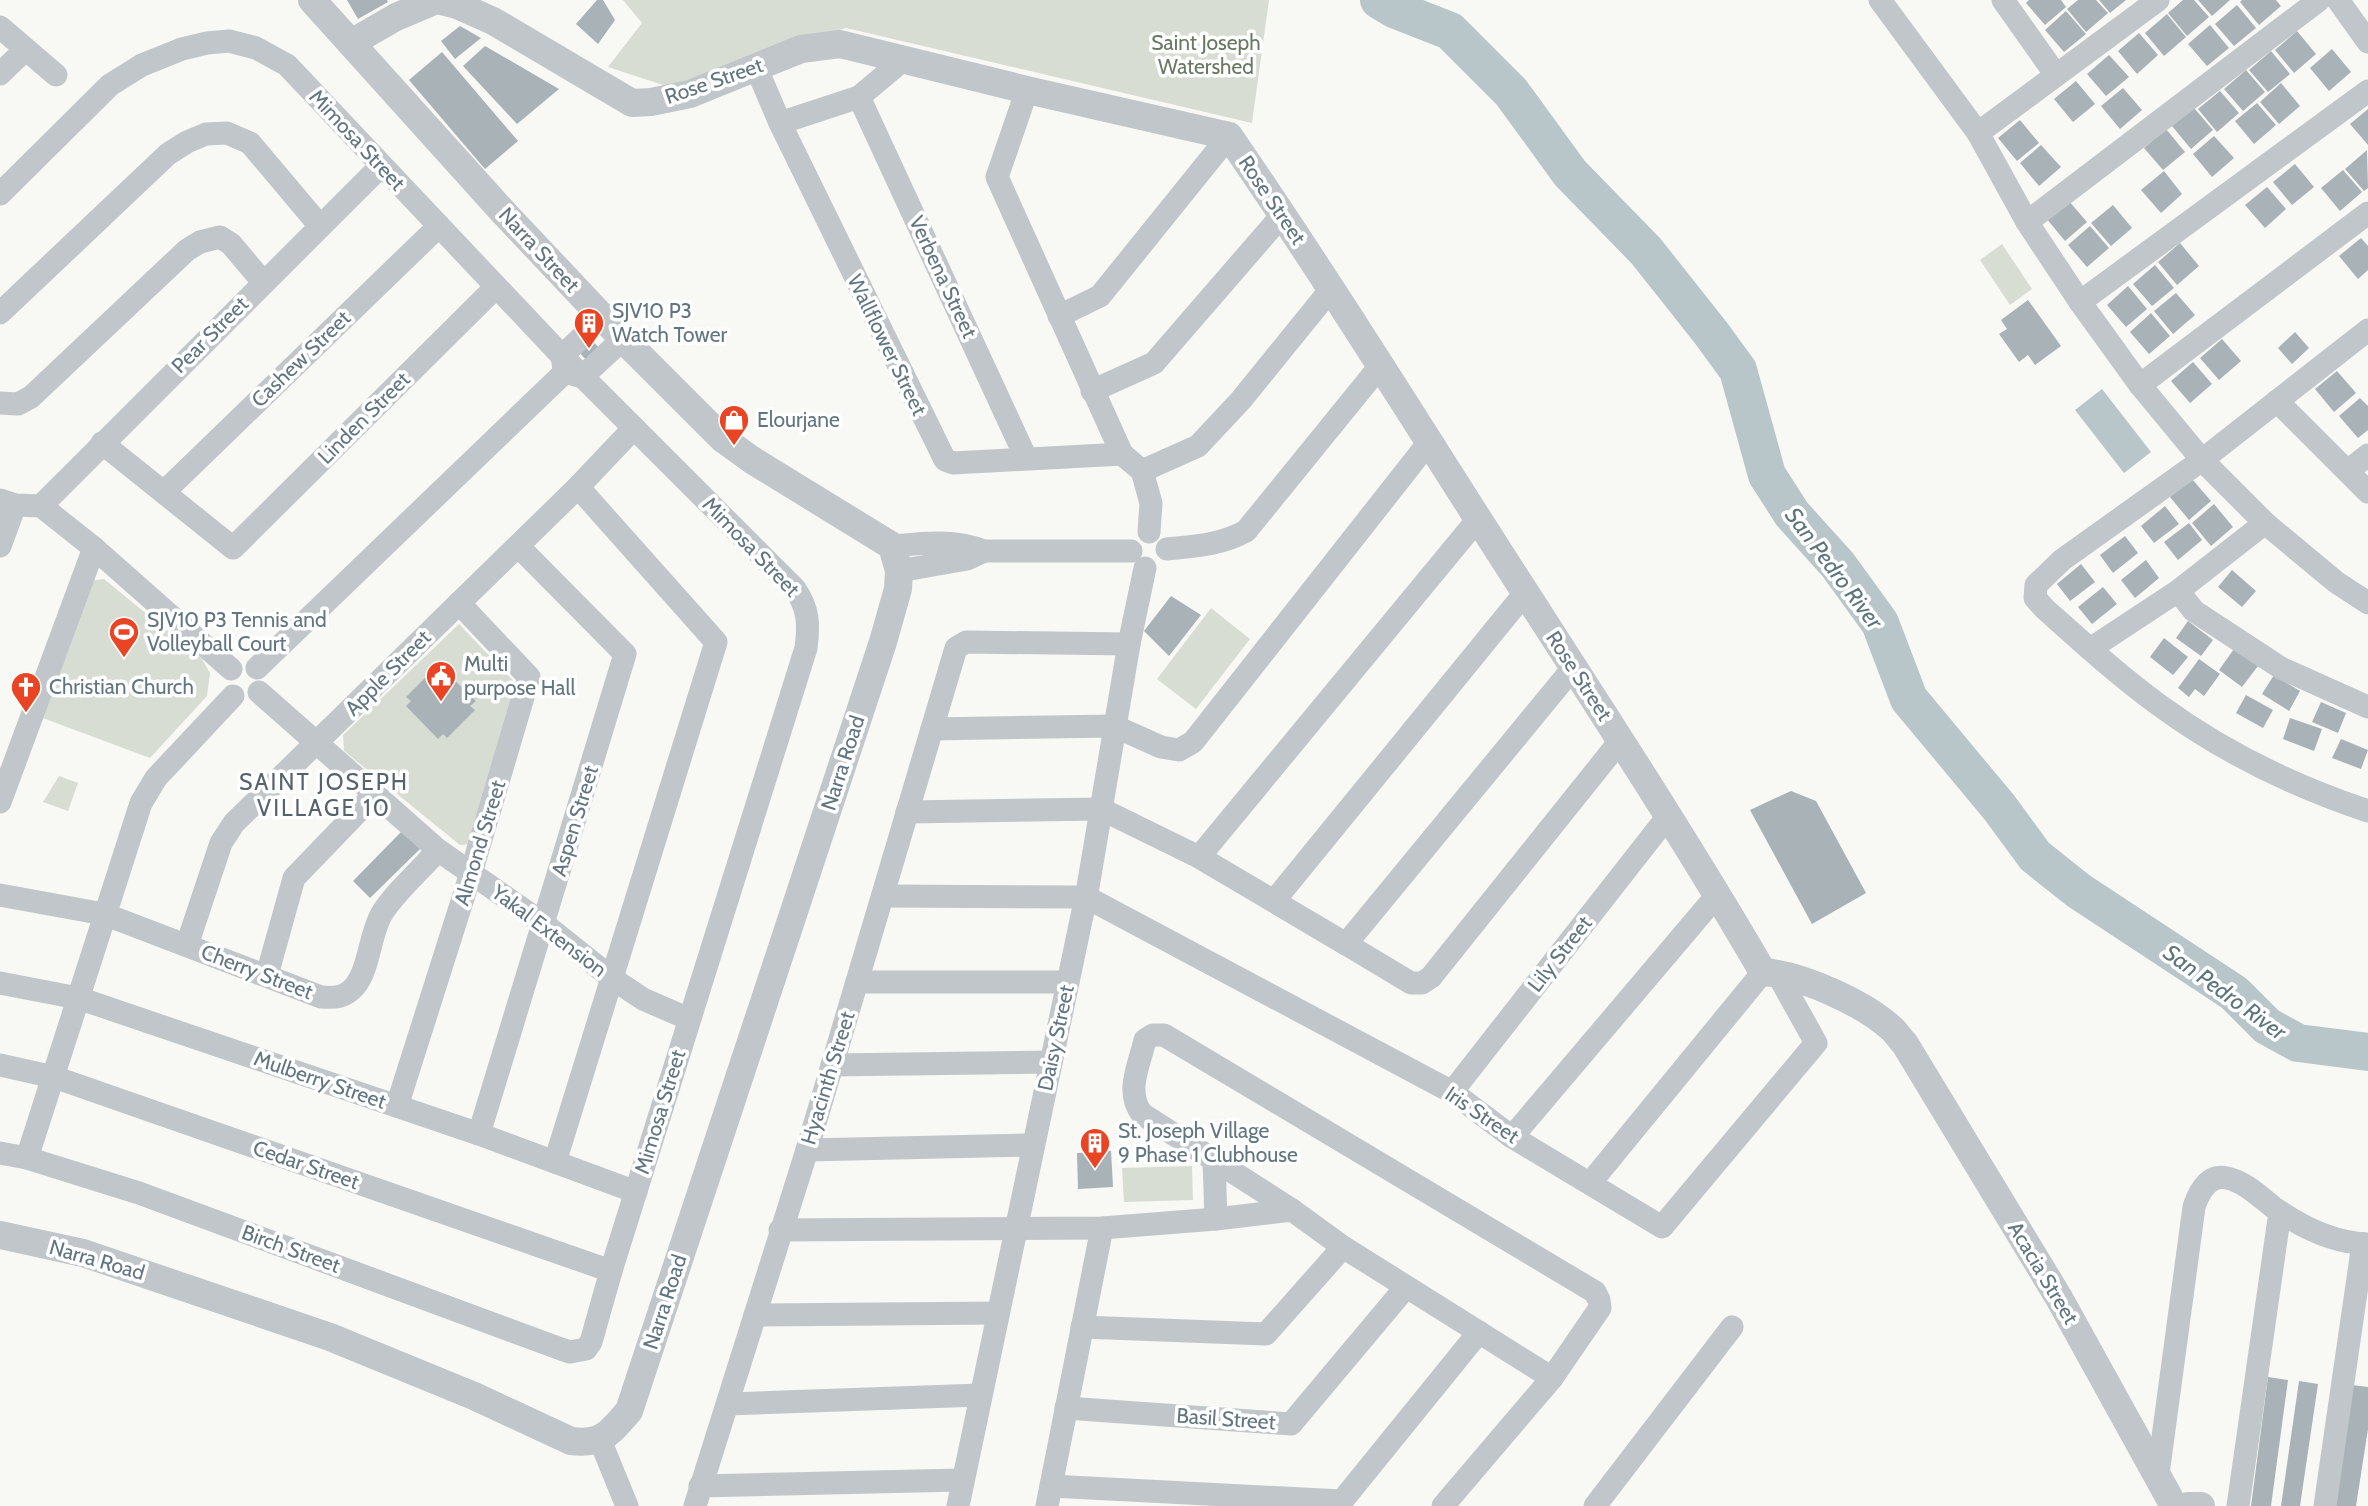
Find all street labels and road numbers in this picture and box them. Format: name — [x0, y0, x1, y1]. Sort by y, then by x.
street label: Rose Street — [662, 52, 766, 109]
street label: Mimosa Street — [304, 84, 410, 195]
street label: Rose Street — [1234, 150, 1311, 249]
street label: Narra Street — [494, 202, 585, 297]
street label: Verbena Street — [904, 212, 983, 342]
street label: Wallflower Street — [843, 270, 932, 419]
street label: Pear Street — [166, 291, 253, 378]
street label: Cashew Street — [246, 305, 355, 412]
street label: Linden Street — [313, 367, 415, 469]
street label: Mimosa Street — [698, 492, 805, 602]
street label: Apple Street — [340, 625, 436, 721]
street label: Rose Street — [1541, 626, 1618, 725]
street label: Narra Road — [815, 712, 870, 813]
street label: Aspen Street — [546, 762, 603, 879]
street label: Almond Street — [449, 777, 510, 909]
street label: Yakal Extension — [486, 879, 612, 982]
street label: Lily Street — [1522, 911, 1597, 996]
street label: Cherry Street — [198, 939, 317, 1004]
street label: Daisy Street — [1032, 983, 1079, 1093]
street label: Hyacinth Street — [795, 1008, 860, 1147]
street label: Mulberry Street — [251, 1045, 389, 1114]
street label: Mimosa Street — [629, 1047, 690, 1177]
street label: Iris Street — [1441, 1081, 1524, 1148]
street label: Cedar Street — [250, 1135, 362, 1194]
street label: Acacia Street — [2003, 1217, 2084, 1329]
street label: Birch Street — [239, 1219, 344, 1278]
street label: Narra Road — [47, 1234, 148, 1285]
street label: Narra Road — [637, 1251, 692, 1352]
street label: Basil Street — [1176, 1403, 1276, 1434]

